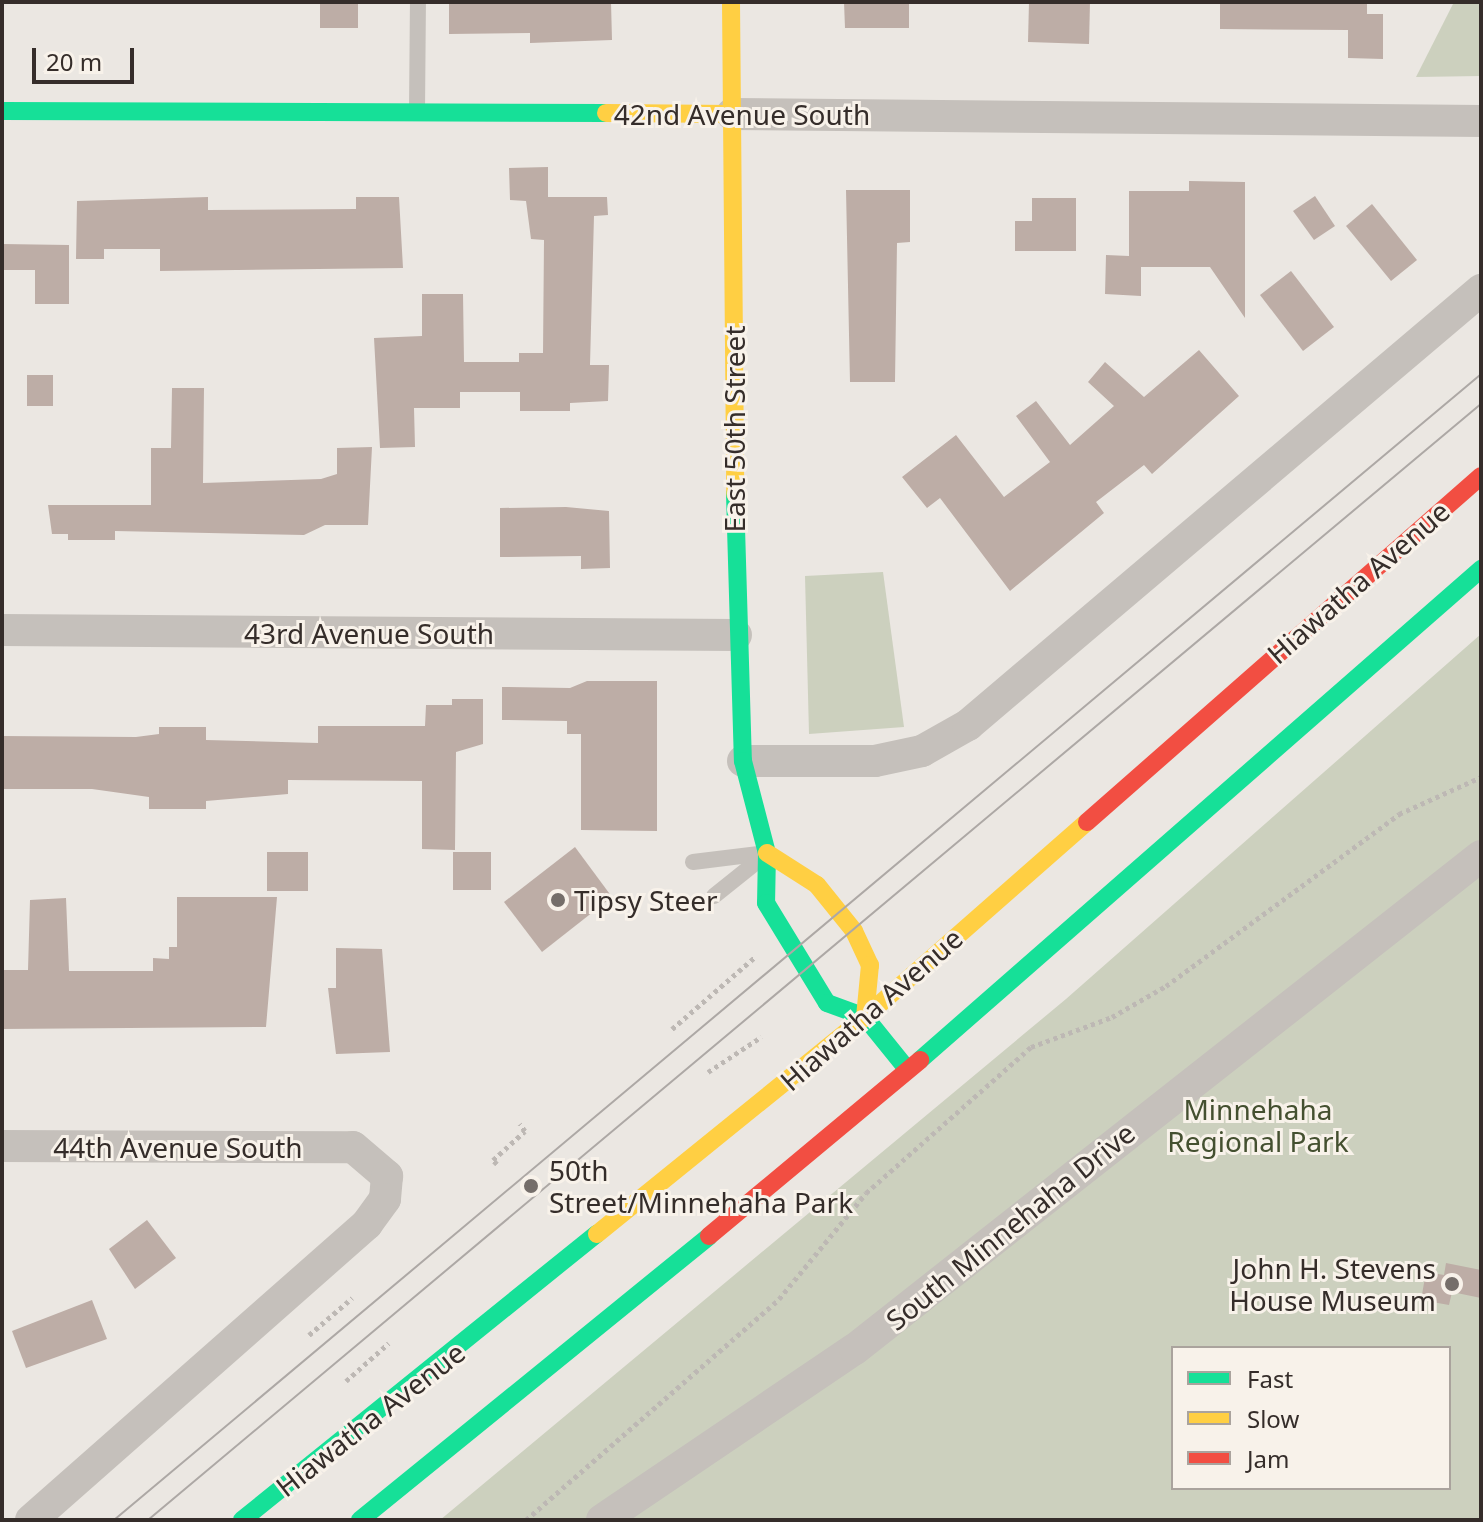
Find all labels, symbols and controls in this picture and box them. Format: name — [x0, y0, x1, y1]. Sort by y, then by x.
scale bar — [36, 32, 138, 82]
text: 20 m — [46, 45, 102, 78]
street label: 42nd Avenue South — [614, 97, 870, 131]
street label: East 50th Street — [717, 326, 751, 532]
street label: Hiawatha Avenue — [1260, 494, 1456, 670]
street label: 43rd Avenue South — [244, 616, 494, 650]
place label: Tipsy Steer — [574, 883, 718, 917]
marker: Tipsy Steer — [549, 891, 567, 909]
street label: Hiawatha Avenue — [773, 921, 969, 1097]
park label: Minnehaha Regional Park — [1167, 1092, 1349, 1158]
street label: South Minnehaha Drive — [879, 1115, 1141, 1337]
street label: 44th Avenue South — [53, 1130, 303, 1164]
place label: 50th Street/Minnehaha Park — [549, 1153, 853, 1219]
marker: 50th Street/Minnehaha Park — [520, 1175, 542, 1197]
place label: John H. Stevens House Museum — [1229, 1251, 1436, 1317]
marker: John H. Stevens House Museum — [1443, 1275, 1461, 1293]
street label: Hiawatha Avenue — [269, 1335, 471, 1503]
legend — [1171, 1346, 1451, 1490]
text: Fast — [1247, 1362, 1293, 1395]
text: Slow — [1247, 1402, 1299, 1435]
text: Jam — [1247, 1442, 1289, 1475]

